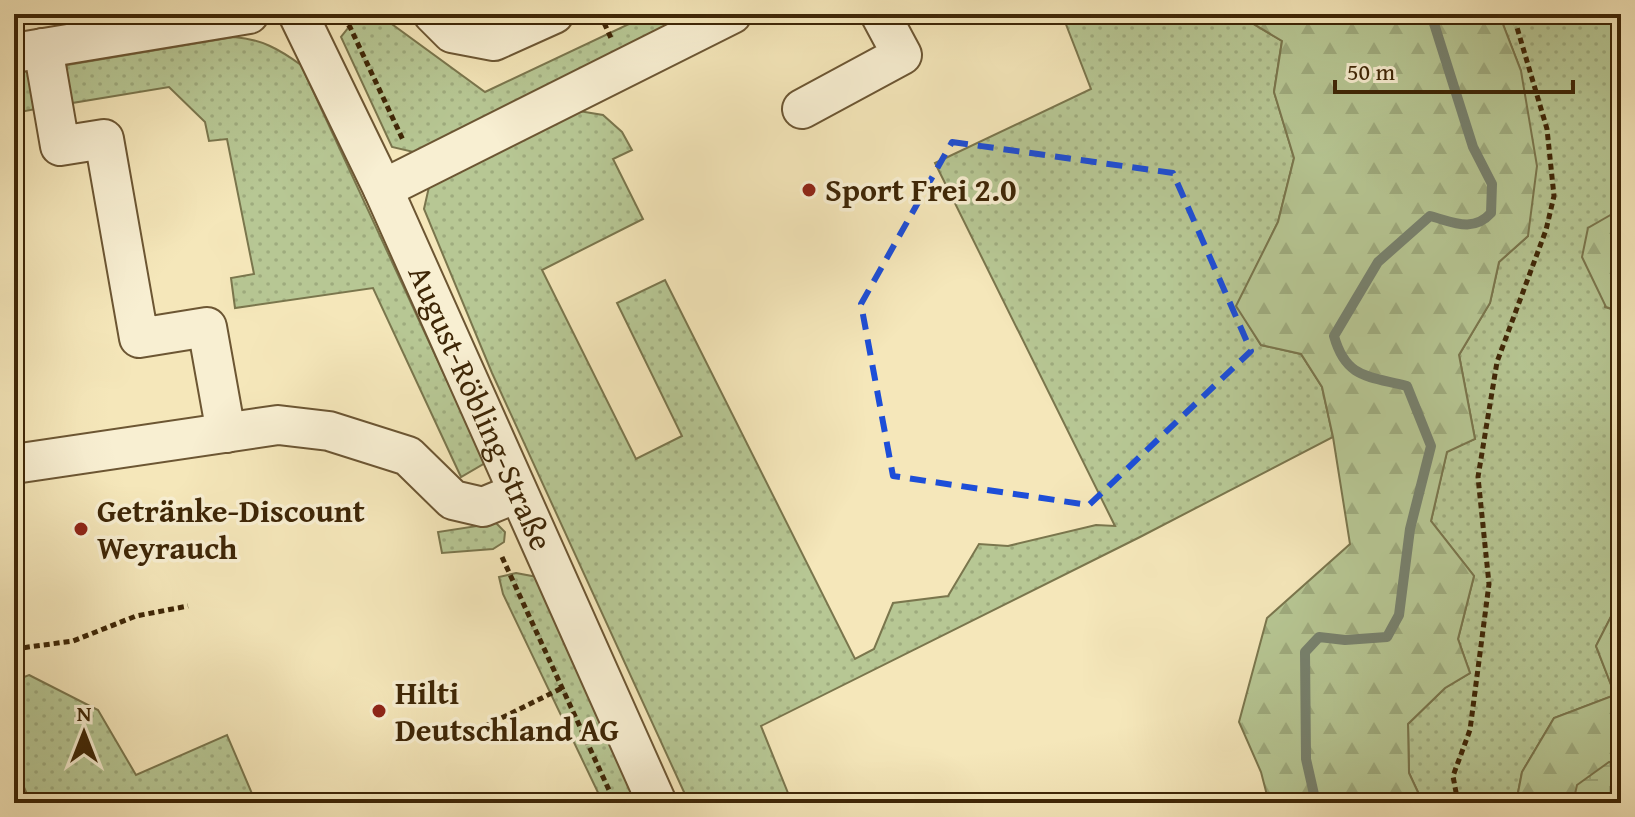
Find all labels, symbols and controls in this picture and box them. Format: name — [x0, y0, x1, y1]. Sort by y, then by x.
scale bar — [1335, 44, 1573, 94]
text: 50 m — [1347, 54, 1395, 89]
place label: Sport Frei 2.0 — [825, 166, 1017, 213]
marker: Sport Frei 2.0 — [800, 181, 818, 199]
street label: August-Röbling-Straße — [397, 257, 565, 558]
place label: Getränke-Discount Weyrauch — [97, 487, 365, 571]
marker: Getränke-Discount Weyrauch — [72, 520, 90, 538]
place label: Hilti Deutschland AG — [395, 669, 619, 753]
north arrow — [44, 693, 124, 773]
text: N — [77, 697, 92, 729]
marker: Hilti Deutschland AG — [370, 702, 388, 720]

